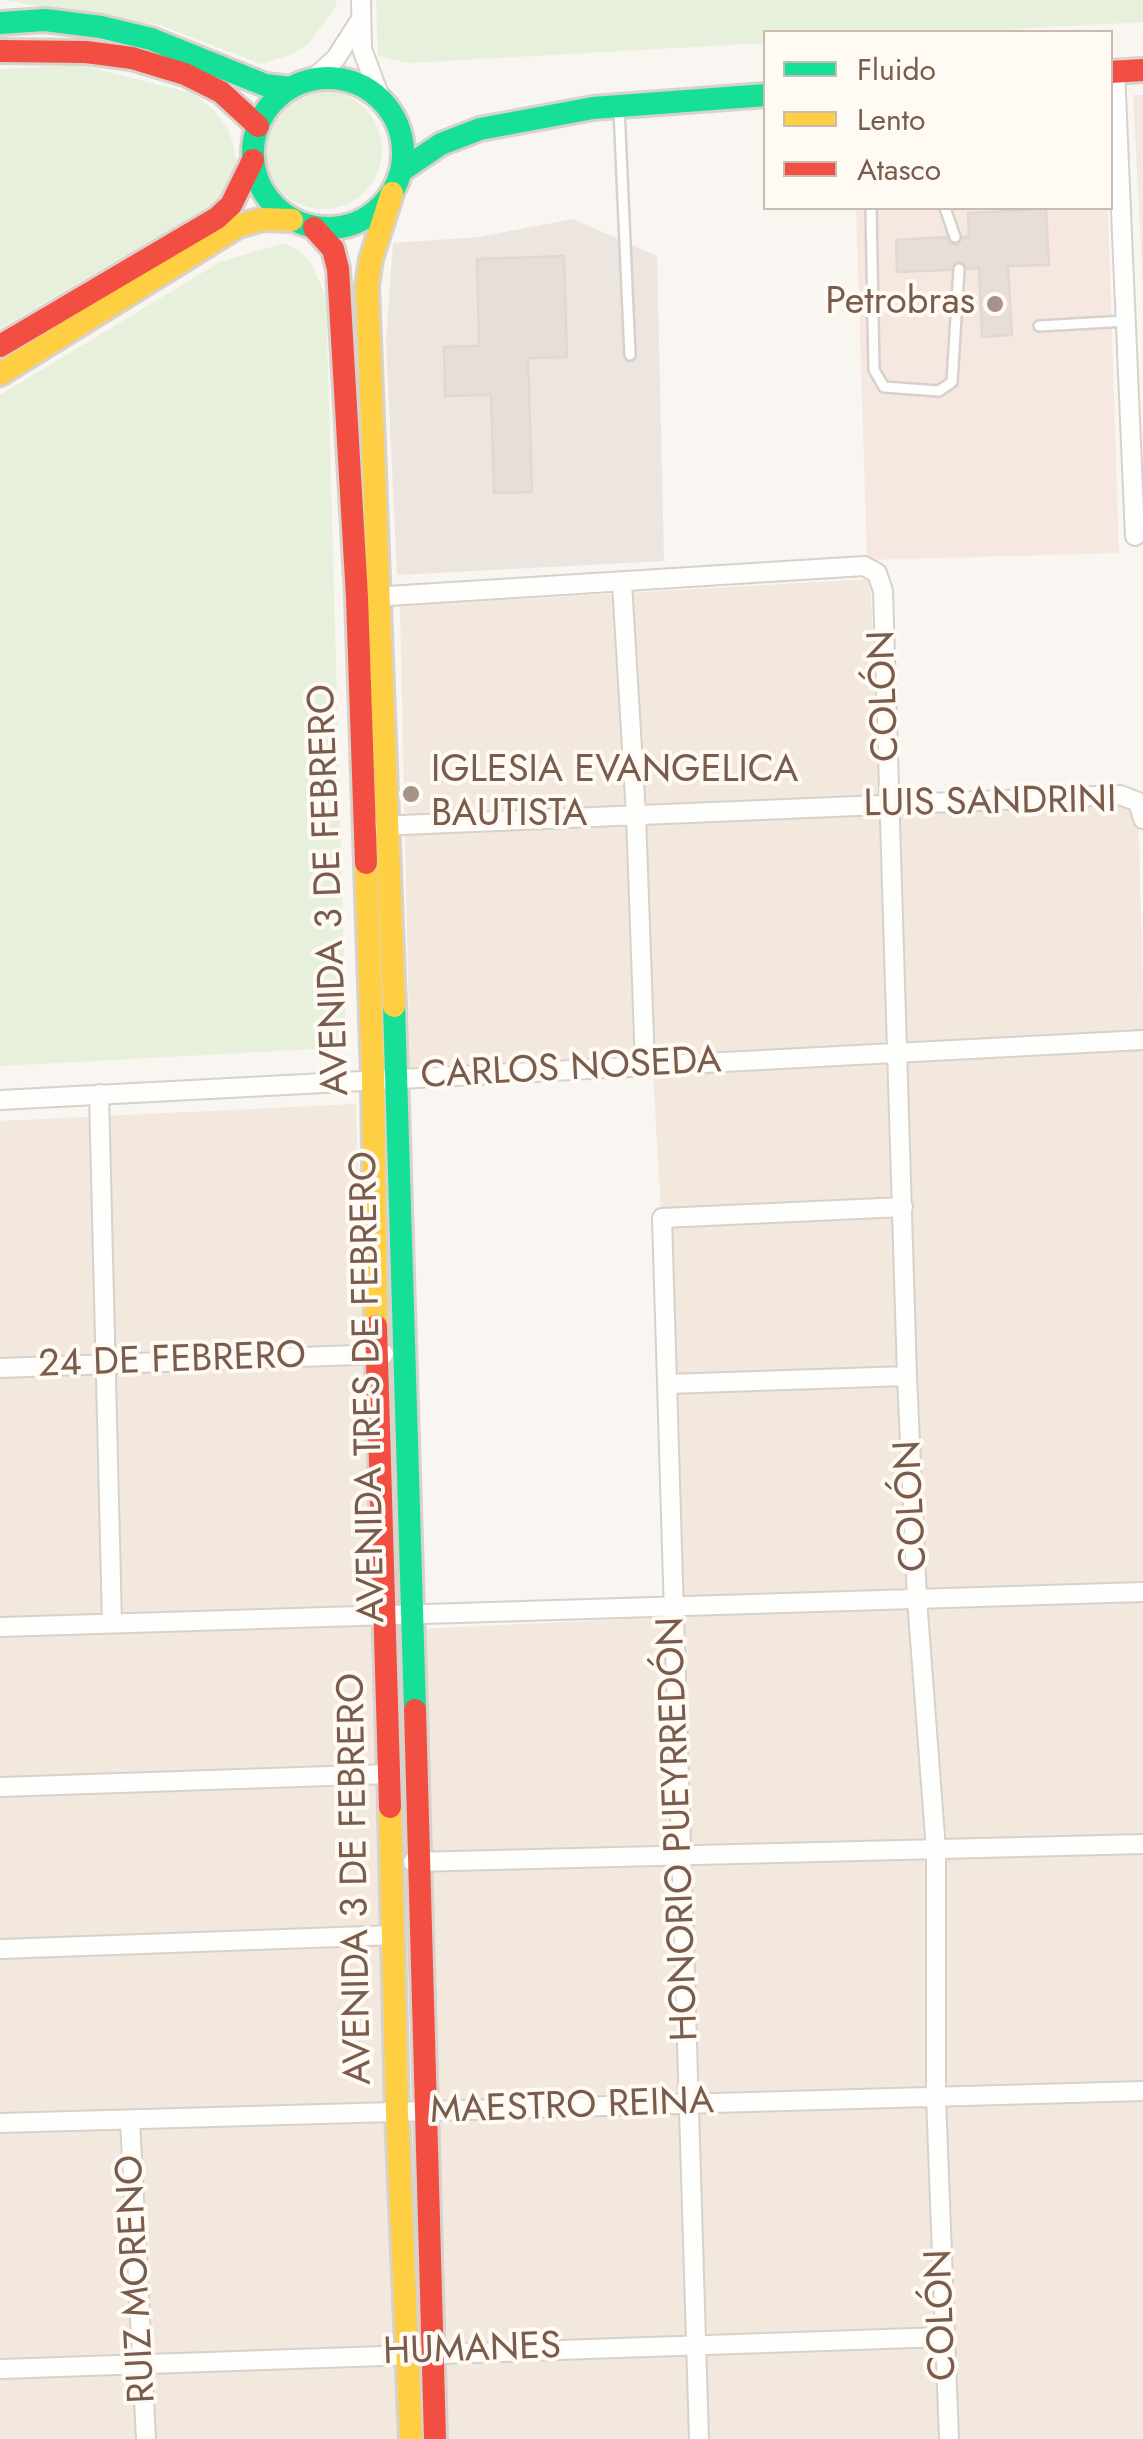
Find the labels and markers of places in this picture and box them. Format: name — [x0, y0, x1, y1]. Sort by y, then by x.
place label: Petrobras — [825, 281, 975, 327]
marker: Petrobras — [984, 293, 1006, 315]
place label: IGLESIA EVANGELICA BAUTISTA — [431, 749, 798, 838]
marker: IGLESIA EVANGELICA BAUTISTA — [400, 783, 422, 805]

